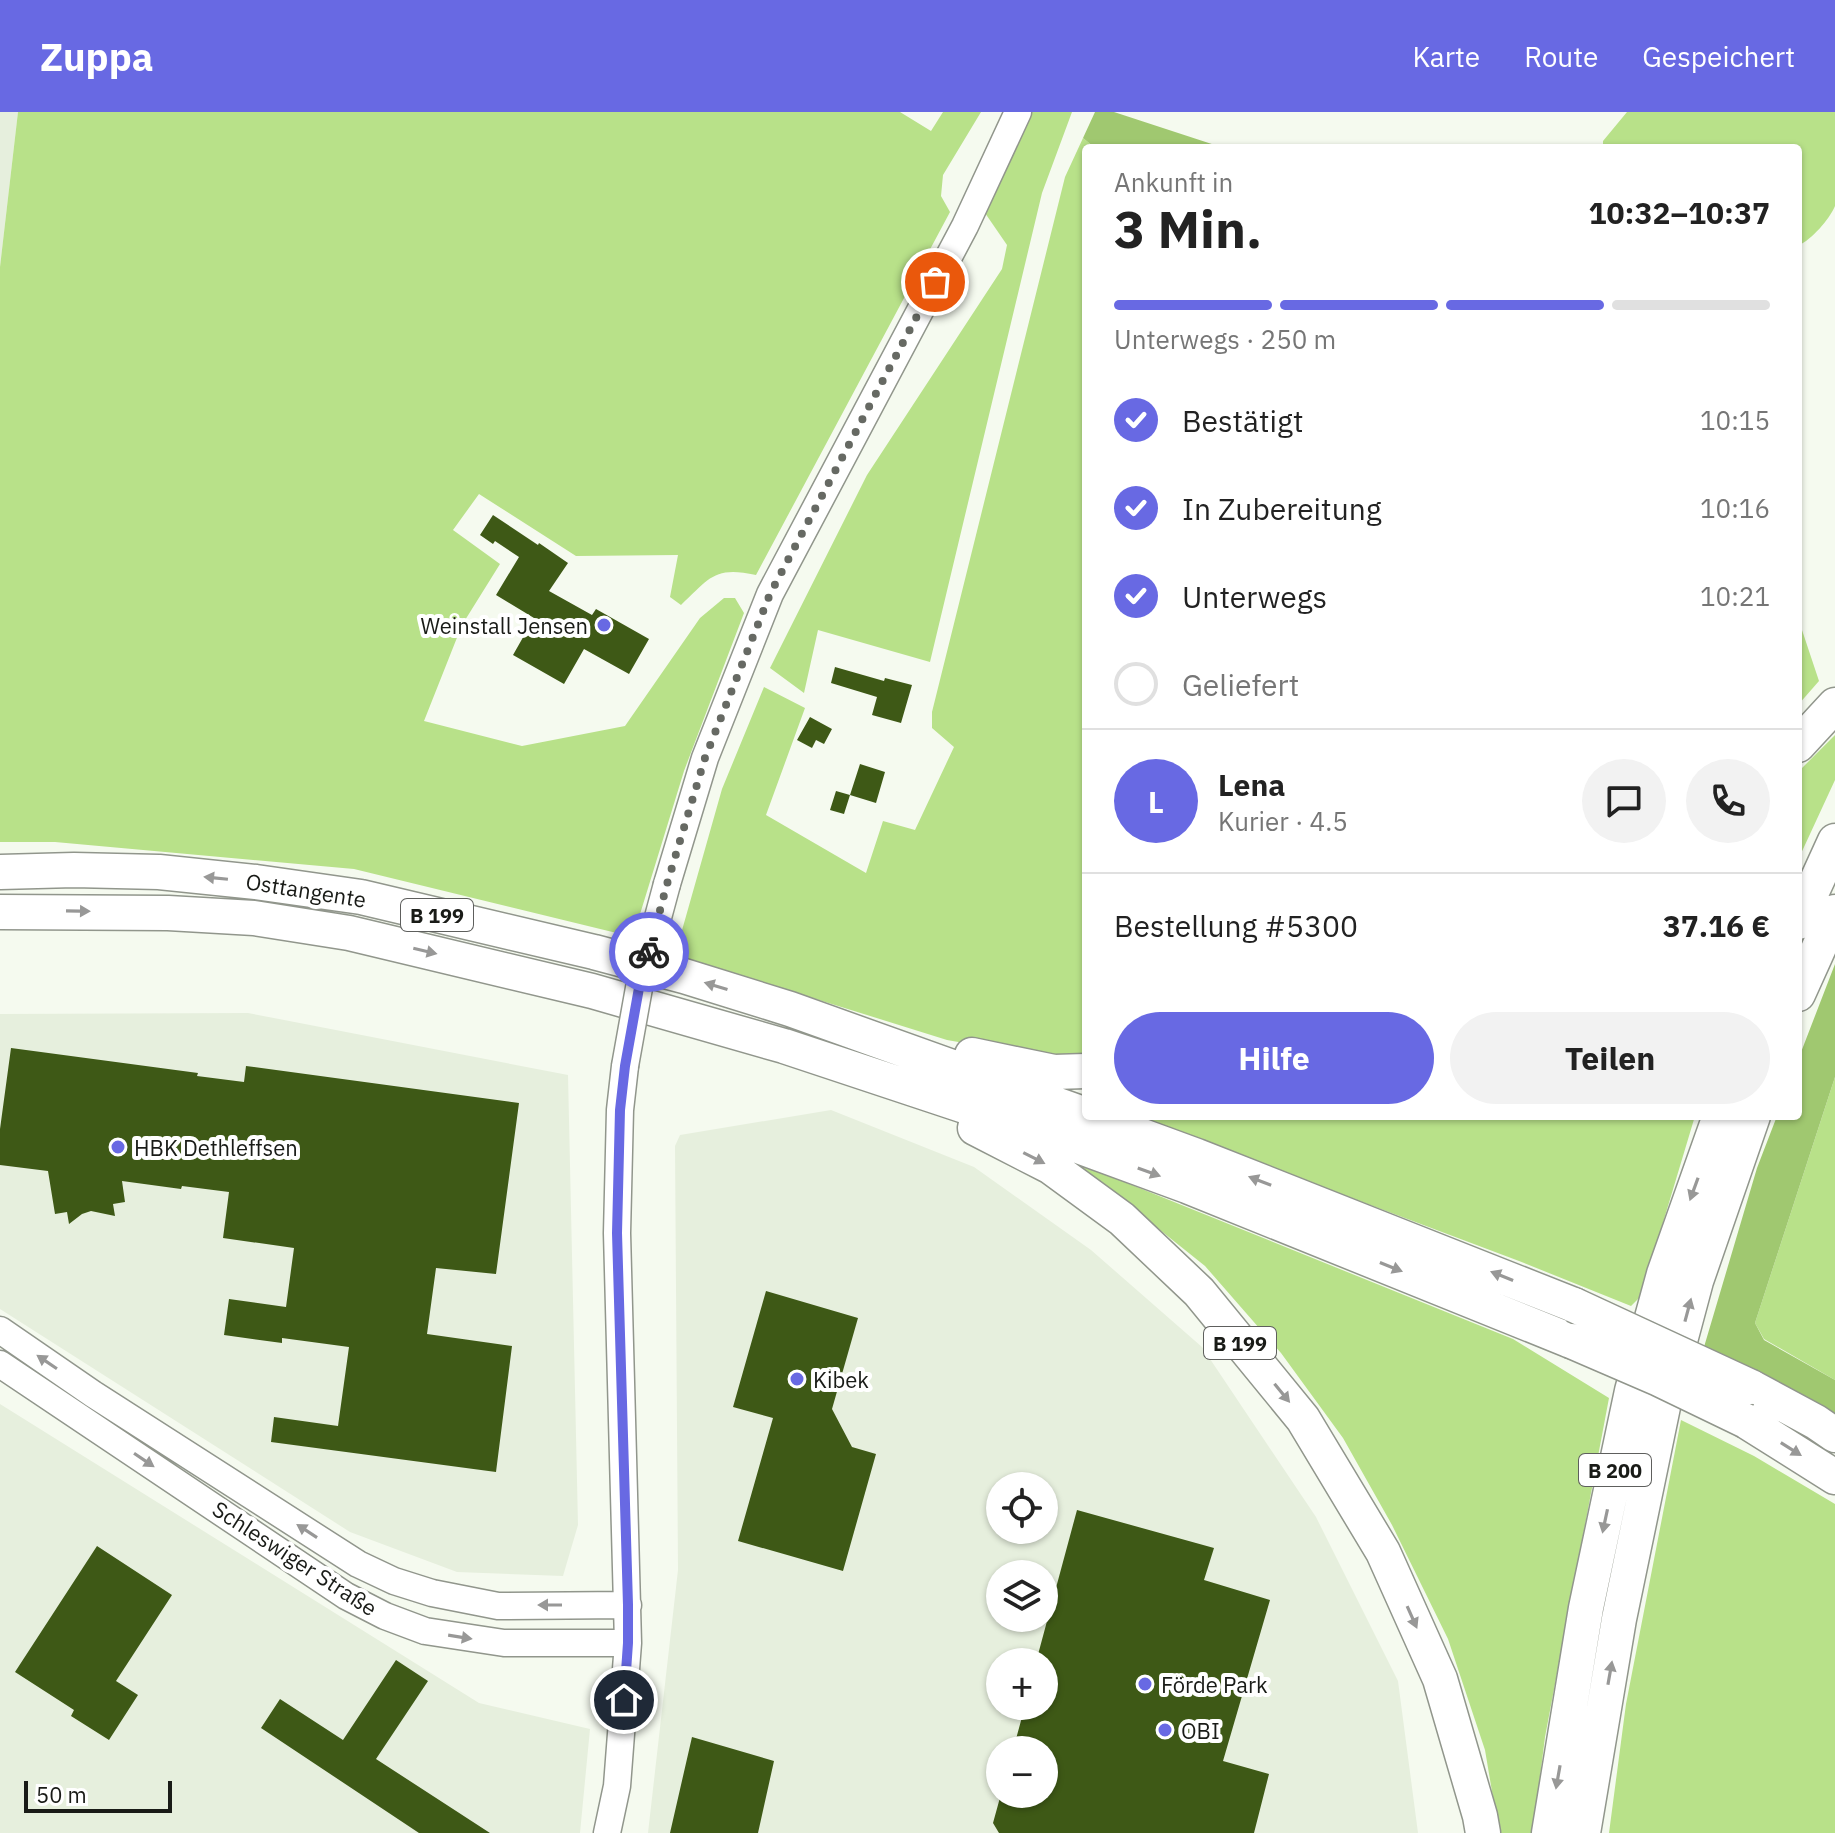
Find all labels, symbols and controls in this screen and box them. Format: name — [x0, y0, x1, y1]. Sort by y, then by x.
text: Zuppa — [40, 32, 153, 81]
text: Karte — [1412, 38, 1480, 75]
text: Route — [1524, 38, 1598, 75]
text: Gespeichert — [1642, 38, 1795, 75]
text: Ankunft in — [1114, 165, 1233, 199]
text: 10:32–10:37 — [1589, 193, 1770, 232]
text: 3 Min. — [1114, 195, 1262, 262]
pin — [901, 248, 969, 316]
icon: bag — [913, 260, 957, 304]
text: Unterwegs · 250 m — [1114, 322, 1336, 356]
icon: check — [1114, 398, 1158, 442]
text: Bestätigt — [1182, 401, 1303, 440]
text: 10:15 — [1700, 403, 1770, 437]
icon: check — [1114, 486, 1158, 530]
text: In Zubereitung — [1182, 489, 1382, 528]
text: 10:16 — [1700, 491, 1770, 525]
icon: check — [1114, 574, 1158, 618]
text: Unterwegs — [1182, 577, 1327, 616]
text: 10:21 — [1700, 579, 1770, 613]
place label: Weinstall Jensen — [420, 611, 588, 640]
marker: Weinstall Jensen — [595, 616, 613, 634]
text: Geliefert — [1182, 665, 1299, 704]
button: chat — [1582, 759, 1666, 843]
button: phone — [1686, 759, 1770, 843]
text: Lena — [1218, 765, 1285, 804]
text: L — [1148, 782, 1164, 821]
text: Kurier · 4.5 — [1218, 804, 1348, 838]
street label: Osttangente — [244, 866, 368, 914]
one-way arrow — [203, 871, 228, 884]
road number: B 199 — [401, 899, 473, 931]
one-way arrow — [66, 905, 91, 917]
text: Bestellung #5300 — [1114, 906, 1358, 945]
text: 37.16 € — [1663, 906, 1770, 945]
courier — [609, 912, 689, 992]
icon: bike — [627, 930, 671, 974]
one-way arrow — [413, 946, 438, 958]
one-way arrow — [703, 979, 727, 992]
button: Hilfe — [1114, 1012, 1434, 1104]
button: Teilen — [1450, 1012, 1770, 1104]
place label: HBK Dethleffsen — [134, 1133, 298, 1162]
marker: HBK Dethleffsen — [109, 1138, 127, 1156]
one-way arrow — [1022, 1152, 1045, 1165]
one-way arrow — [1137, 1166, 1161, 1179]
one-way arrow — [1248, 1174, 1272, 1187]
one-way arrow — [1687, 1178, 1700, 1202]
one-way arrow — [1379, 1261, 1403, 1274]
one-way arrow — [1490, 1270, 1514, 1283]
one-way arrow — [1683, 1297, 1695, 1322]
road number: B 199 — [1204, 1327, 1276, 1359]
one-way arrow — [36, 1355, 57, 1370]
place label: Kibek — [813, 1365, 869, 1394]
marker: Kibek — [788, 1370, 806, 1388]
one-way arrow — [1273, 1383, 1289, 1403]
one-way arrow — [1780, 1442, 1802, 1456]
one-way arrow — [134, 1452, 155, 1467]
road number: B 200 — [1579, 1454, 1651, 1486]
map controls — [986, 1472, 1058, 1808]
button: locate — [986, 1472, 1058, 1544]
street label: Schleswiger Straße — [207, 1494, 383, 1622]
one-way arrow — [1598, 1509, 1610, 1534]
one-way arrow — [296, 1524, 318, 1538]
button: layers — [986, 1560, 1058, 1632]
one-way arrow — [537, 1599, 562, 1611]
one-way arrow — [1405, 1605, 1419, 1629]
one-way arrow — [448, 1631, 473, 1643]
button: + — [986, 1648, 1058, 1720]
one-way arrow — [1604, 1661, 1617, 1686]
pin — [590, 1666, 658, 1734]
place label: Förde Park — [1161, 1670, 1268, 1699]
marker: Förde Park — [1136, 1675, 1154, 1693]
icon: home — [602, 1678, 646, 1722]
place label: OBI — [1181, 1716, 1220, 1745]
marker: OBI — [1156, 1721, 1174, 1739]
button: − — [986, 1736, 1058, 1808]
one-way arrow — [1551, 1765, 1563, 1790]
scale bar — [24, 1777, 172, 1813]
text: 50 m — [36, 1780, 87, 1809]

